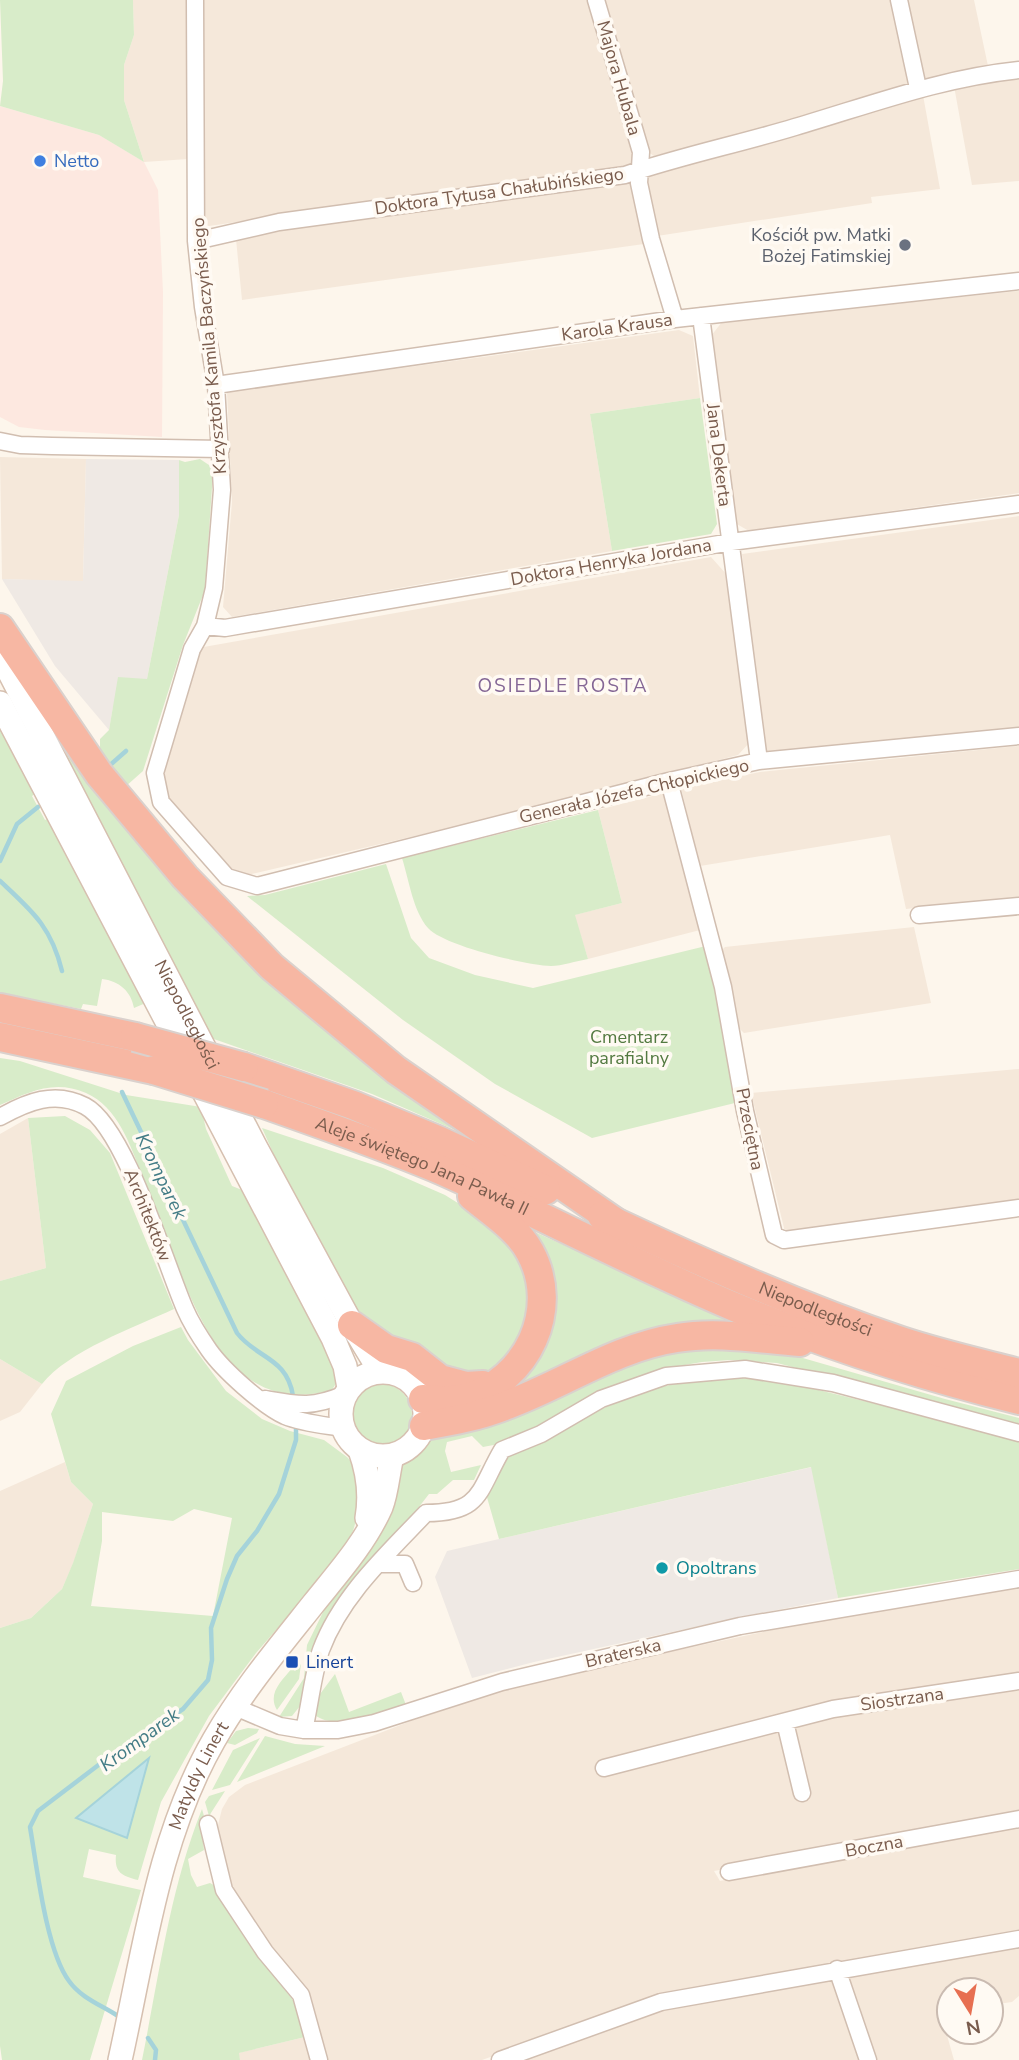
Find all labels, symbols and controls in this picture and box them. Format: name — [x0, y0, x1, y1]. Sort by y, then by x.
street label: Majora Hubala — [591, 18, 647, 138]
place label: Netto — [54, 149, 99, 173]
marker: Netto — [32, 153, 48, 169]
street label: Doktora Tytusa Chałubińskiego — [373, 162, 625, 220]
street label: Krzysztofa Kamila Baczyńskiego — [186, 217, 232, 475]
place label: Kościół pw. Matki Bożej Fatimskiej — [751, 223, 891, 268]
marker: Kościół pw. Matki Bożej Fatimskiej — [897, 237, 913, 253]
street label: Karola Krausa — [560, 307, 674, 347]
street label: Jana Dekerta — [701, 401, 737, 508]
street label: Doktora Henryka Jordana — [509, 533, 713, 591]
district label: OSIEDLE ROSTA — [477, 673, 649, 699]
street label: Generała Józefa Chłopickiego — [517, 753, 751, 829]
street label: Niepodległości — [149, 956, 225, 1073]
park label: Cmentarz parafialny — [589, 1025, 670, 1070]
street label: Przeciętna — [730, 1086, 770, 1172]
street label: Aleje świętego Jana Pawła II — [312, 1111, 533, 1221]
water label: Kromparek — [129, 1129, 193, 1224]
street label: Architektów — [119, 1165, 177, 1265]
street label: Niepodległości — [755, 1276, 876, 1342]
place label: Opoltrans — [676, 1556, 757, 1580]
marker: Opoltrans — [654, 1560, 670, 1576]
street label: Braterska — [583, 1633, 663, 1673]
place label: Linert — [306, 1650, 354, 1674]
marker: Linert — [284, 1654, 300, 1670]
street label: Siostrzana — [859, 1681, 945, 1717]
water label: Kromparek — [94, 1702, 185, 1778]
street label: Matyldy Linert — [163, 1716, 235, 1833]
street label: Boczna — [843, 1829, 905, 1863]
north arrow — [935, 1976, 1005, 2046]
text: N — [964, 2013, 983, 2041]

